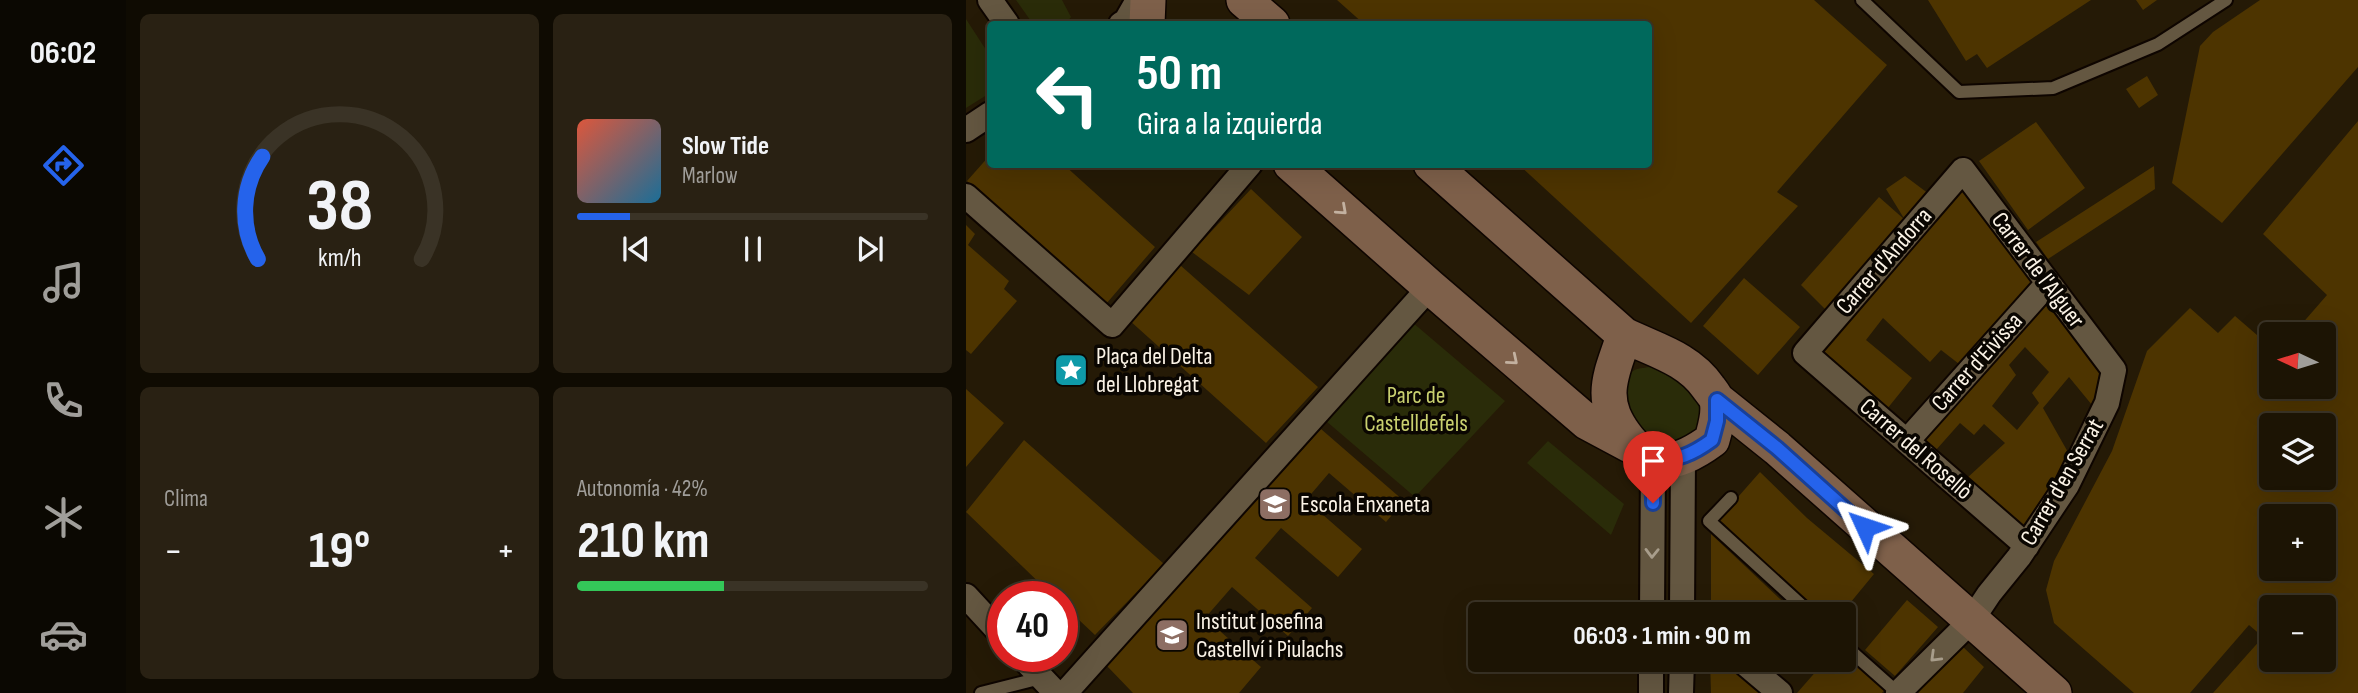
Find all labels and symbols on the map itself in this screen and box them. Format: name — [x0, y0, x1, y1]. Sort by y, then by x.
one-way arrow — [1334, 202, 1347, 214]
street label: Carrer d'Andorra — [1830, 202, 1938, 320]
street label: Carrer de l'Alguer — [1985, 207, 2091, 334]
street label: Carrer d'Eivissa — [1925, 307, 2029, 417]
north arrow — [2259, 322, 2336, 399]
place label: Plaça del Delta del Llobregat — [1096, 342, 1212, 399]
place icon: Plaça del Delta del Llobregat — [1052, 351, 1090, 389]
one-way arrow — [1505, 352, 1518, 364]
park label: Parc de Castelldefels — [1364, 381, 1468, 438]
street label: Carrer del Rosellò — [1854, 392, 1978, 506]
street label: Carrer d'en Serrat — [2014, 413, 2110, 551]
pin — [1623, 431, 1683, 503]
school or university icon: Escola Enxaneta — [1256, 485, 1294, 523]
place label: Escola Enxaneta — [1300, 490, 1430, 519]
position arrow — [1828, 490, 1902, 564]
one-way arrow — [1645, 548, 1660, 559]
speed limit sign: 40 — [987, 581, 1078, 672]
place label: Institut Josefina Castellví i Piulachs — [1196, 607, 1343, 664]
school or university icon: Institut Josefina Castellví i Piulachs — [1153, 616, 1191, 654]
one-way arrow — [1930, 648, 1943, 661]

